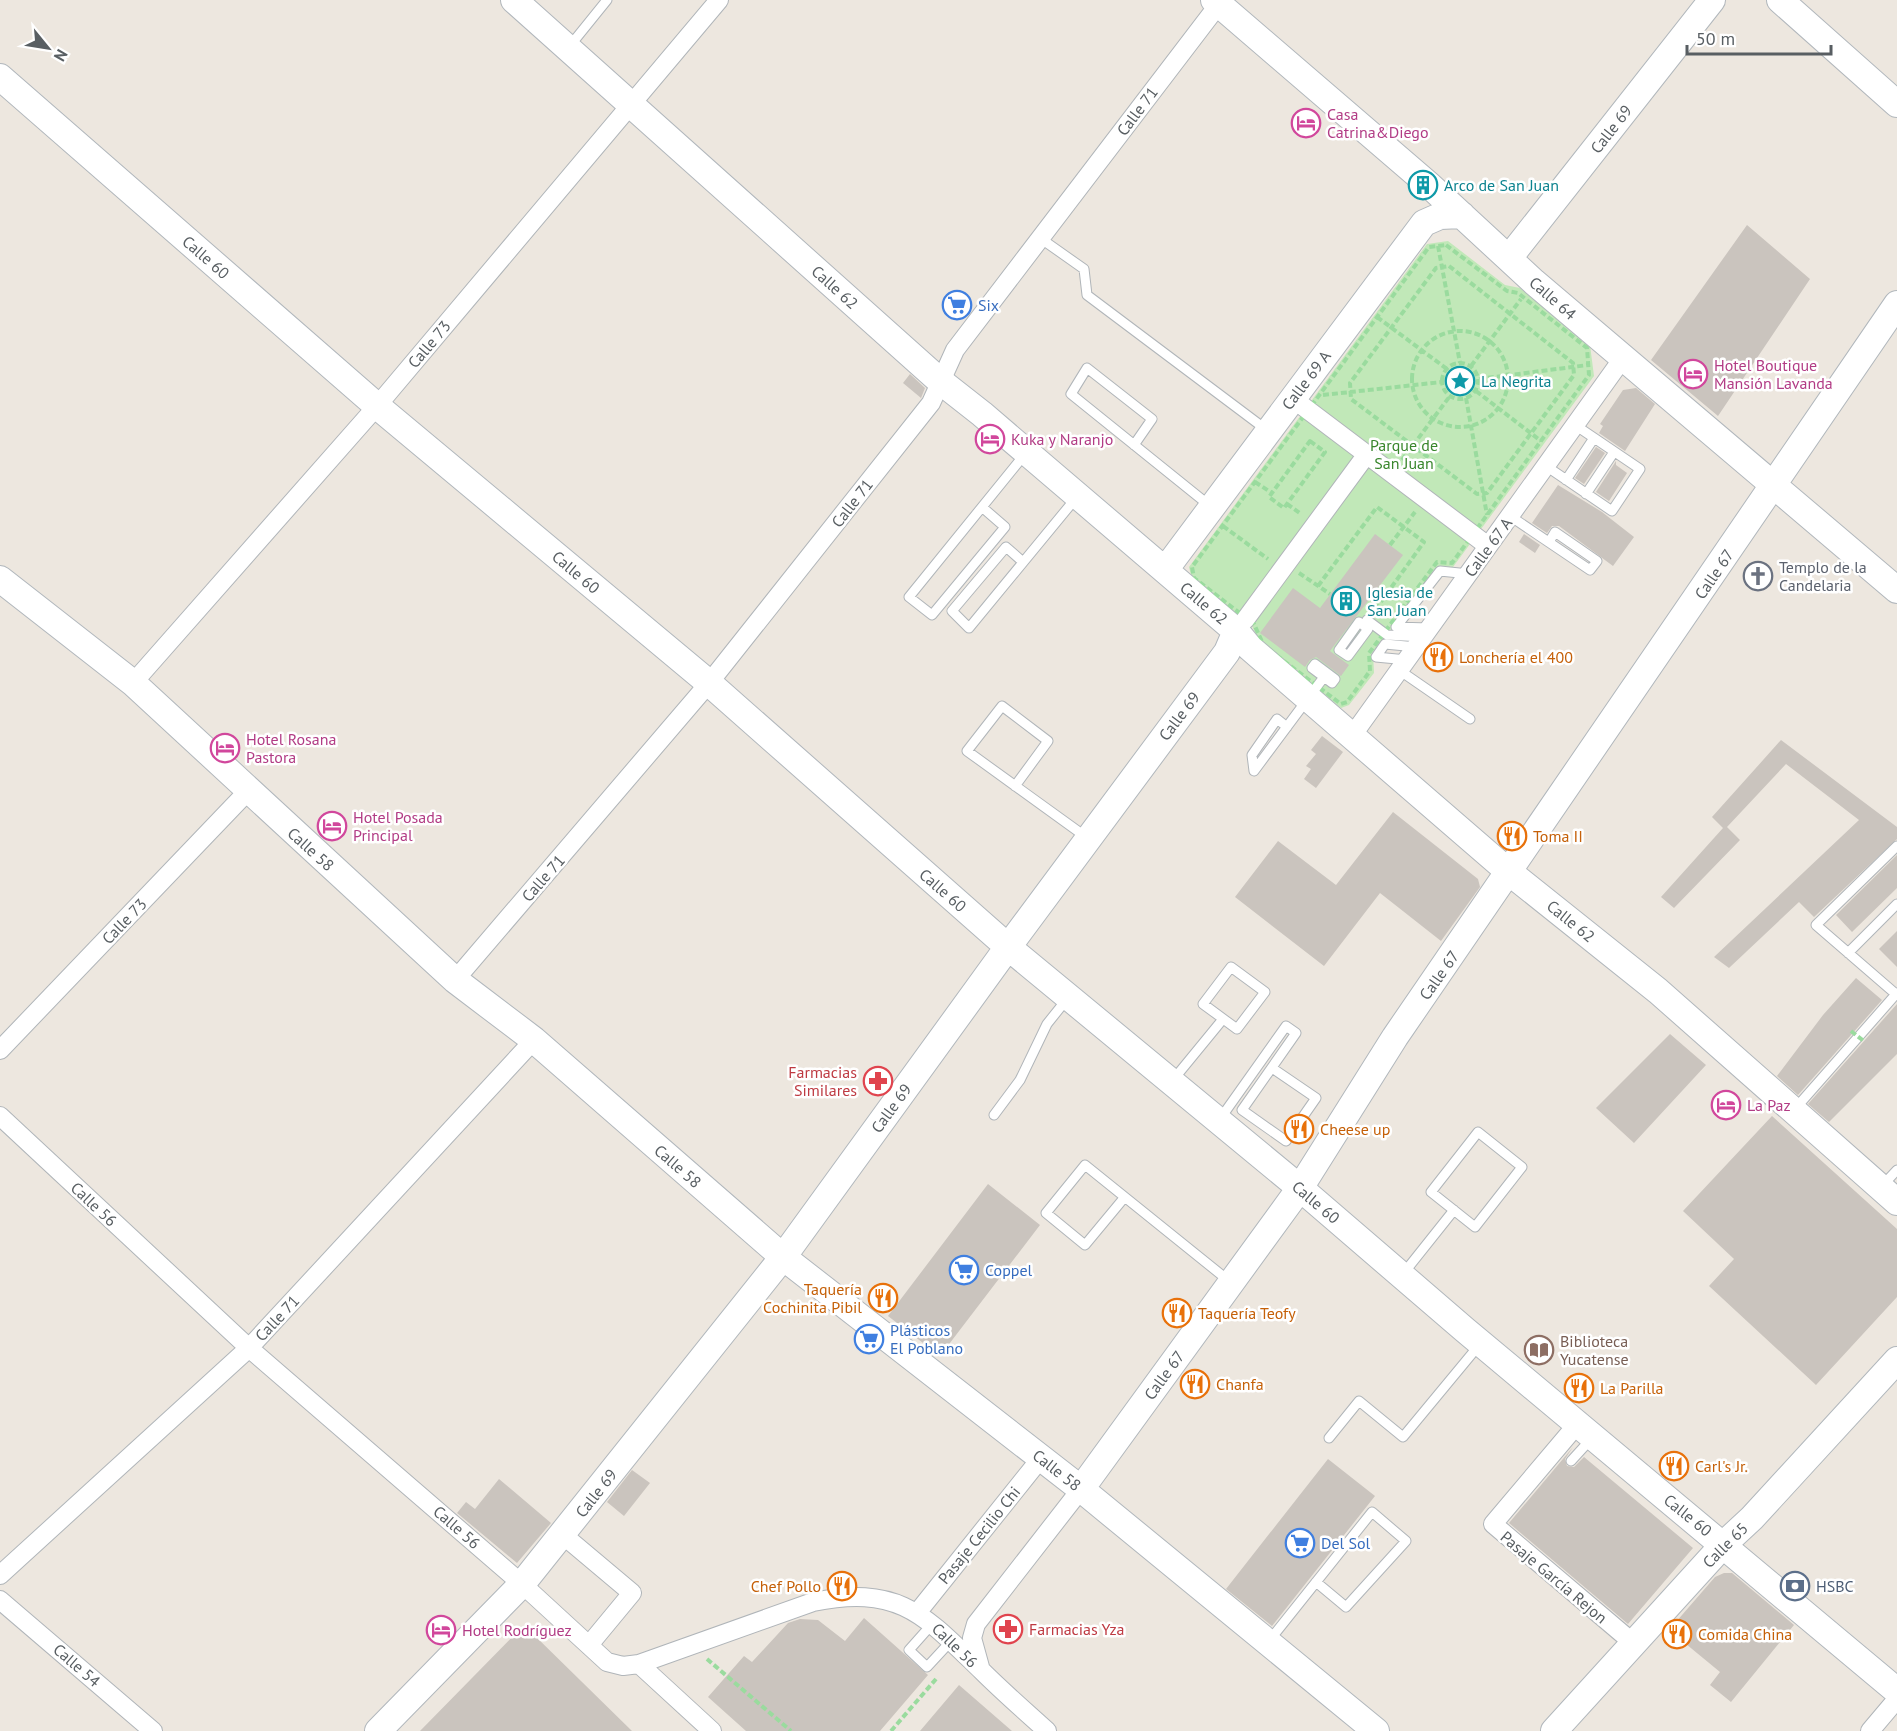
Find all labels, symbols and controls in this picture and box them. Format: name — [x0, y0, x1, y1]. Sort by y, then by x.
north arrow — [18, 18, 78, 78]
scale bar — [1687, 18, 1831, 56]
text: 50 m — [1696, 27, 1735, 50]
text: N — [50, 46, 72, 65]
street label: Calle 71 — [1112, 83, 1162, 139]
street label: Calle 69 — [1586, 101, 1636, 157]
place label: Casa Catrina&Diego — [1327, 104, 1429, 142]
hotel icon: Casa Catrina&Diego — [1290, 107, 1322, 139]
building icon: Arco de San Juan — [1407, 169, 1439, 201]
place label: Arco de San Juan — [1444, 175, 1559, 195]
street label: Calle 60 — [178, 231, 234, 283]
street label: Calle 62 — [808, 261, 862, 313]
street label: Calle 64 — [1525, 272, 1581, 324]
supermarket icon: Six — [941, 289, 973, 321]
place label: Six — [978, 295, 999, 315]
street label: Calle 73 — [403, 316, 455, 372]
street label: Calle 69 A — [1277, 346, 1335, 414]
place label: Hotel Boutique Mansión Lavanda — [1714, 355, 1833, 393]
hotel icon: Hotel Boutique Mansión Lavanda — [1677, 358, 1709, 390]
place icon: La Negrita — [1444, 365, 1476, 397]
place label: La Negrita — [1481, 371, 1552, 391]
hotel icon: Kuka y Naranjo — [974, 423, 1006, 455]
place label: Kuka y Naranjo — [1011, 429, 1113, 449]
park label: Parque de San Juan — [1370, 435, 1438, 473]
street label: Calle 71 — [827, 475, 877, 531]
street label: Calle 67 A — [1460, 513, 1517, 580]
street label: Calle 67 — [1690, 545, 1738, 603]
street label: Calle 60 — [548, 546, 604, 598]
place label: Templo de la Candelaria — [1779, 557, 1867, 595]
church icon: Templo de la Candelaria — [1742, 560, 1774, 592]
street label: Calle 62 — [1176, 577, 1232, 629]
place label: Iglesia de San Juan — [1367, 582, 1433, 620]
building icon: Iglesia de San Juan — [1330, 585, 1362, 617]
restaurant icon: Lonchería el 400 — [1422, 641, 1454, 673]
place label: Lonchería el 400 — [1459, 647, 1573, 667]
street label: Calle 69 — [1154, 688, 1204, 744]
place label: Hotel Rosana Pastora — [246, 729, 336, 767]
hotel icon: Hotel Rosana Pastora — [209, 732, 241, 764]
place label: Hotel Posada Principal — [353, 807, 443, 845]
hotel icon: Hotel Posada Principal — [316, 810, 348, 842]
restaurant icon: Toma II — [1496, 820, 1528, 852]
street label: Calle 58 — [284, 823, 338, 875]
place label: Toma II — [1533, 826, 1583, 846]
street label: Calle 71 — [517, 850, 569, 906]
street label: Calle 60 — [915, 864, 971, 916]
street label: Calle 73 — [97, 894, 151, 948]
street label: Calle 62 — [1543, 896, 1599, 946]
street label: Calle 67 — [1415, 946, 1463, 1004]
place label: Farmacias Similares — [788, 1062, 857, 1100]
pharmacy icon: Farmacias Similares — [862, 1065, 894, 1097]
street label: Calle 69 — [866, 1079, 916, 1137]
hotel icon: La Paz — [1710, 1089, 1742, 1121]
place label: La Paz — [1747, 1095, 1791, 1115]
restaurant icon: Cheese up — [1283, 1113, 1315, 1145]
place label: Cheese up — [1320, 1119, 1390, 1139]
street label: Calle 58 — [650, 1140, 706, 1192]
street label: Calle 60 — [1288, 1176, 1344, 1228]
street label: Calle 56 — [67, 1178, 121, 1230]
supermarket icon: Coppel — [948, 1254, 980, 1286]
place label: Coppel — [985, 1260, 1033, 1280]
place label: Taquería Cochinita Pibil — [763, 1279, 862, 1317]
restaurant icon: Taquería Cochinita Pibil — [867, 1282, 899, 1314]
street label: Calle 71 — [251, 1291, 303, 1345]
restaurant icon: Taquería Teofy — [1161, 1297, 1193, 1329]
place label: Taquería Teofy — [1198, 1303, 1296, 1323]
place label: Plásticos El Poblano — [890, 1320, 963, 1358]
supermarket icon: Plásticos El Poblano — [853, 1323, 885, 1355]
place label: Biblioteca Yucatense — [1560, 1331, 1629, 1369]
library icon: Biblioteca Yucatense — [1523, 1334, 1555, 1366]
street label: Calle 67 — [1139, 1346, 1189, 1404]
restaurant icon: Chanfa — [1179, 1368, 1211, 1400]
restaurant icon: La Parilla — [1563, 1372, 1595, 1404]
place label: Chanfa — [1216, 1374, 1264, 1394]
place label: La Parilla — [1600, 1378, 1664, 1398]
street label: Calle 58 — [1029, 1445, 1085, 1495]
restaurant icon: Carl's Jr. — [1658, 1450, 1690, 1482]
place label: Carl's Jr. — [1695, 1456, 1748, 1476]
street label: Calle 69 — [571, 1465, 621, 1521]
street label: Pasaje Cecilio Chi — [934, 1482, 1024, 1588]
street label: Calle 60 — [1660, 1490, 1716, 1541]
street label: Calle 56 — [429, 1501, 485, 1553]
street label: Calle 65 — [1698, 1518, 1752, 1572]
supermarket icon: Del Sol — [1284, 1527, 1316, 1559]
street label: Pasaje García Rejon — [1497, 1527, 1611, 1627]
place label: Del Sol — [1321, 1533, 1371, 1553]
restaurant icon: Chef Pollo — [826, 1570, 858, 1602]
bank icon: HSBC — [1779, 1570, 1811, 1602]
place label: Chef Pollo — [751, 1576, 821, 1596]
place label: HSBC — [1816, 1576, 1854, 1596]
pharmacy icon: Farmacias Yza — [992, 1613, 1024, 1645]
hotel icon: Hotel Rodríguez — [425, 1614, 457, 1646]
street label: Calle 56 — [928, 1618, 982, 1672]
restaurant icon: Comida China — [1661, 1618, 1693, 1650]
place label: Farmacias Yza — [1029, 1619, 1125, 1639]
place label: Hotel Rodríguez — [462, 1620, 572, 1640]
place label: Comida China — [1698, 1624, 1792, 1644]
street label: Calle 54 — [49, 1639, 105, 1691]

